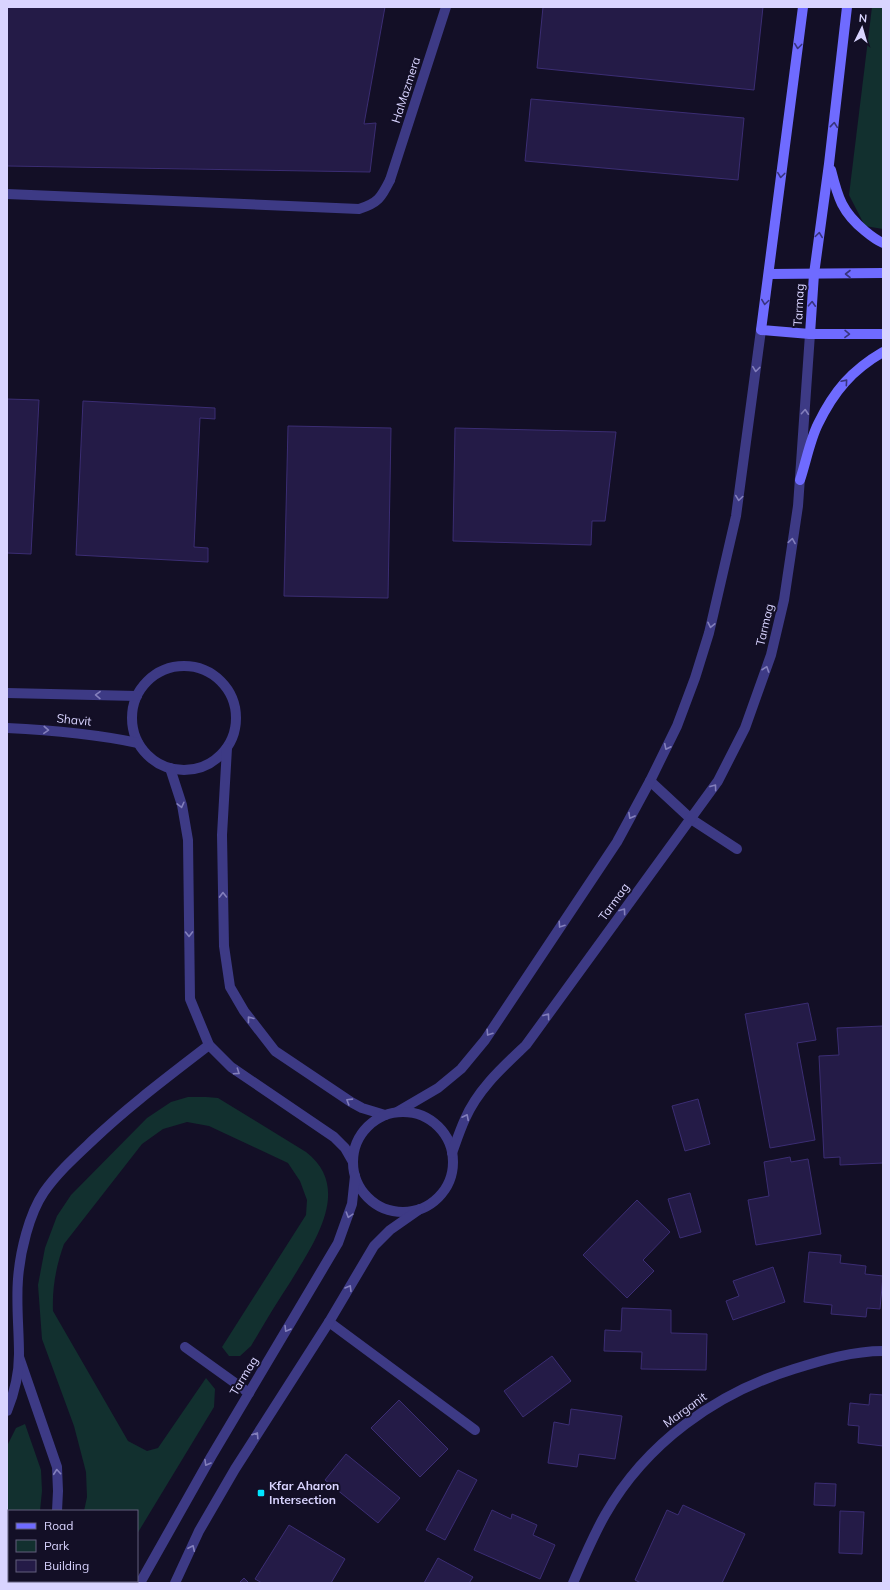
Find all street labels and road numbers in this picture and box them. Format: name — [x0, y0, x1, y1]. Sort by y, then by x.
street label: HaMazmera — [388, 55, 423, 125]
street label: Tarmag — [790, 283, 807, 327]
street label: Tarmag — [752, 602, 777, 647]
street label: Shavit — [56, 710, 92, 729]
street label: Tarmag — [595, 880, 632, 923]
street label: Tarmag — [226, 1354, 261, 1398]
street label: Marganit — [660, 1389, 709, 1430]

